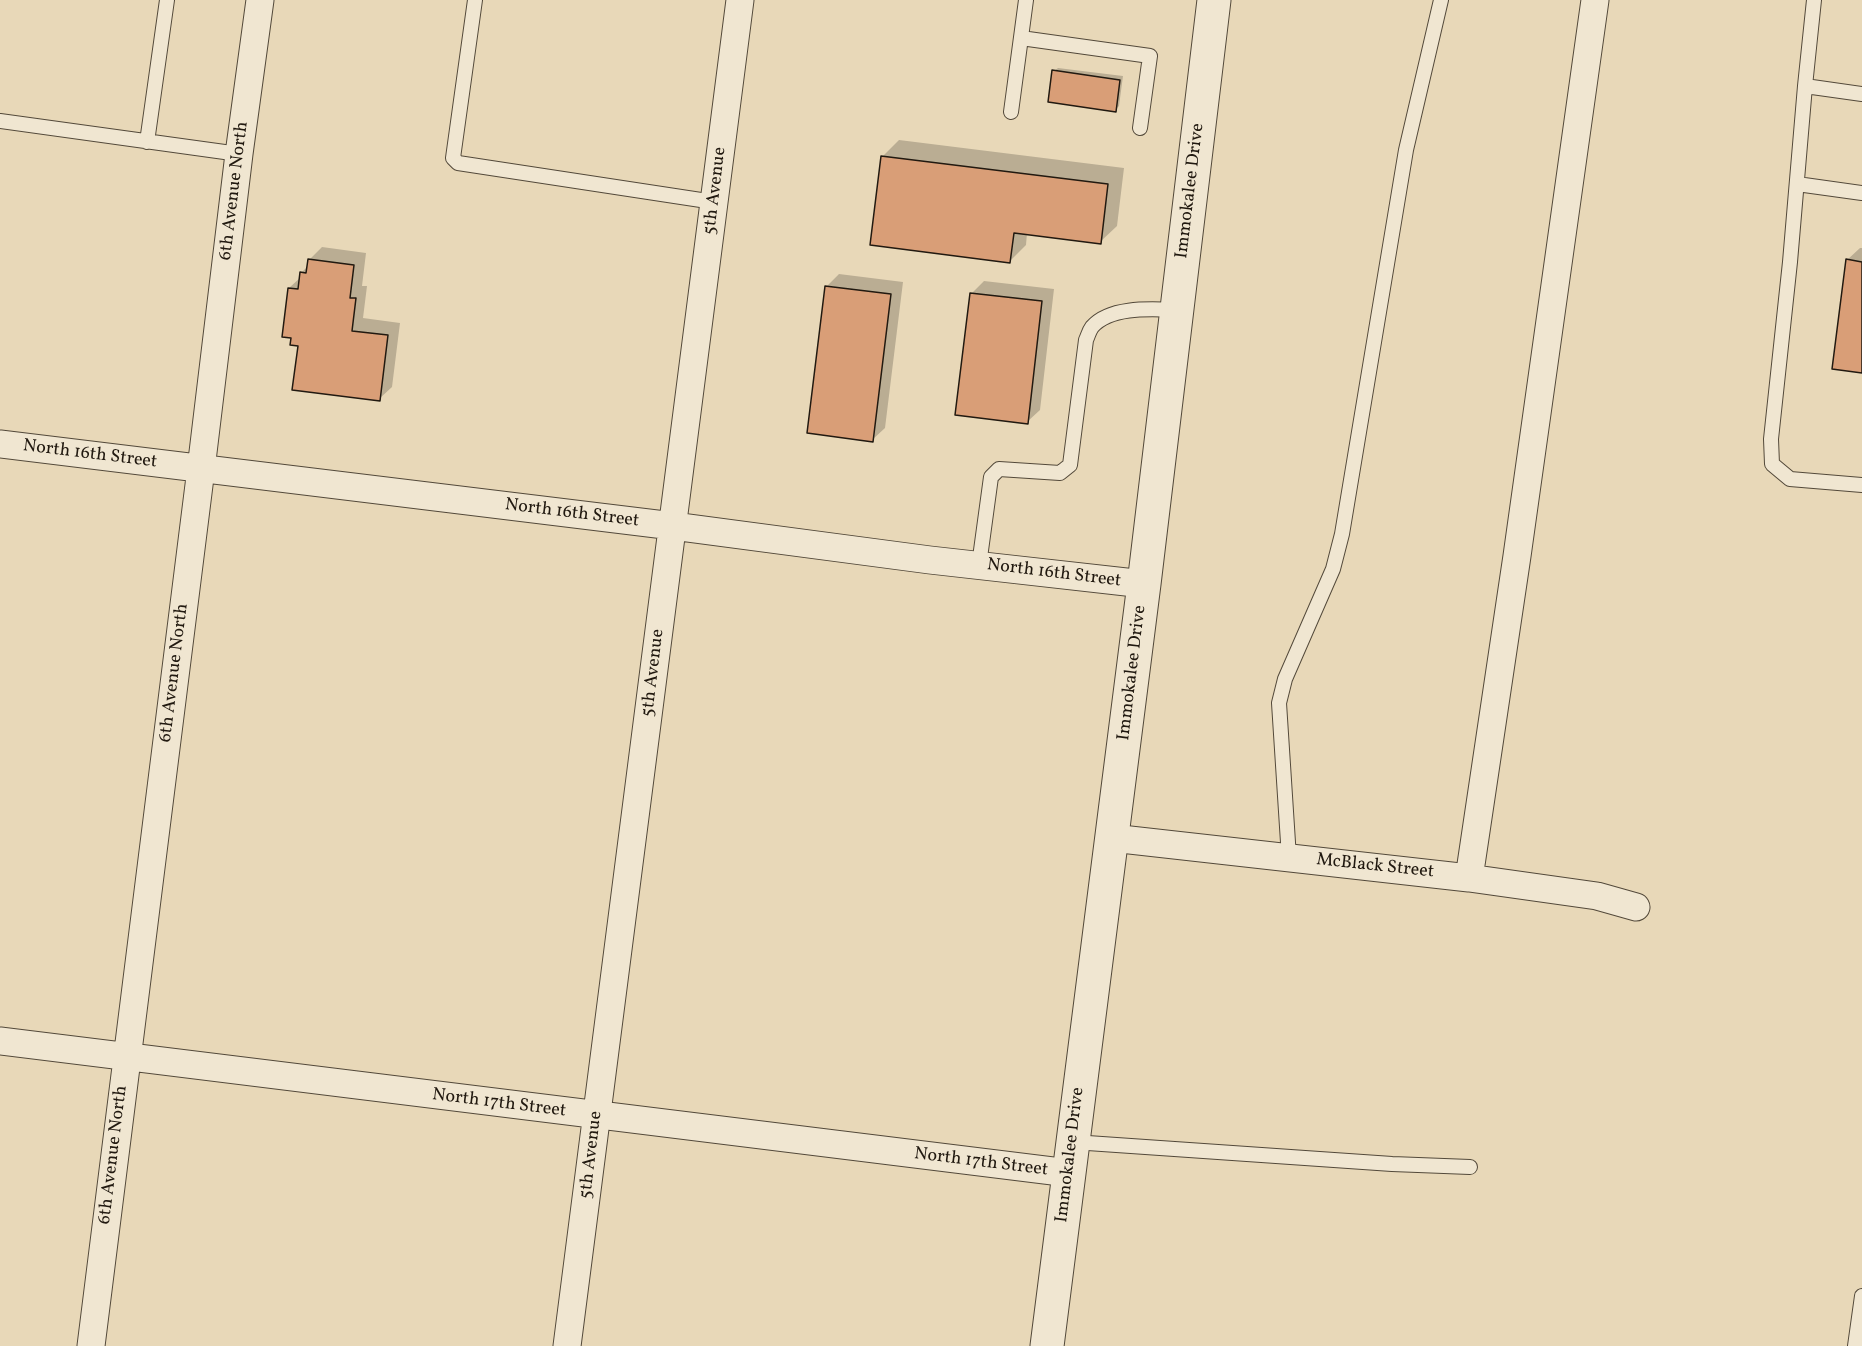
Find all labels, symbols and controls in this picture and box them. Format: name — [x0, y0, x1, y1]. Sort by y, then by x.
street label: 6th Avenue North — [216, 120, 254, 262]
street label: Immokalee Drive — [1172, 122, 1210, 260]
street label: 5th Avenue — [700, 146, 732, 236]
street label: North 16th Street — [22, 436, 158, 474]
street label: North 16th Street — [504, 495, 640, 533]
street label: North 16th Street — [986, 555, 1122, 593]
street label: 6th Avenue North — [156, 602, 194, 744]
street label: Immokalee Drive — [1114, 604, 1152, 742]
street label: 5th Avenue — [638, 628, 670, 718]
street label: McBlack Street — [1315, 850, 1435, 884]
street label: 6th Avenue North — [95, 1084, 133, 1226]
street label: North 17th Street — [431, 1085, 567, 1123]
street label: Immokalee Drive — [1052, 1086, 1090, 1224]
street label: 5th Avenue — [576, 1110, 608, 1200]
street label: North 17th Street — [913, 1144, 1049, 1182]

